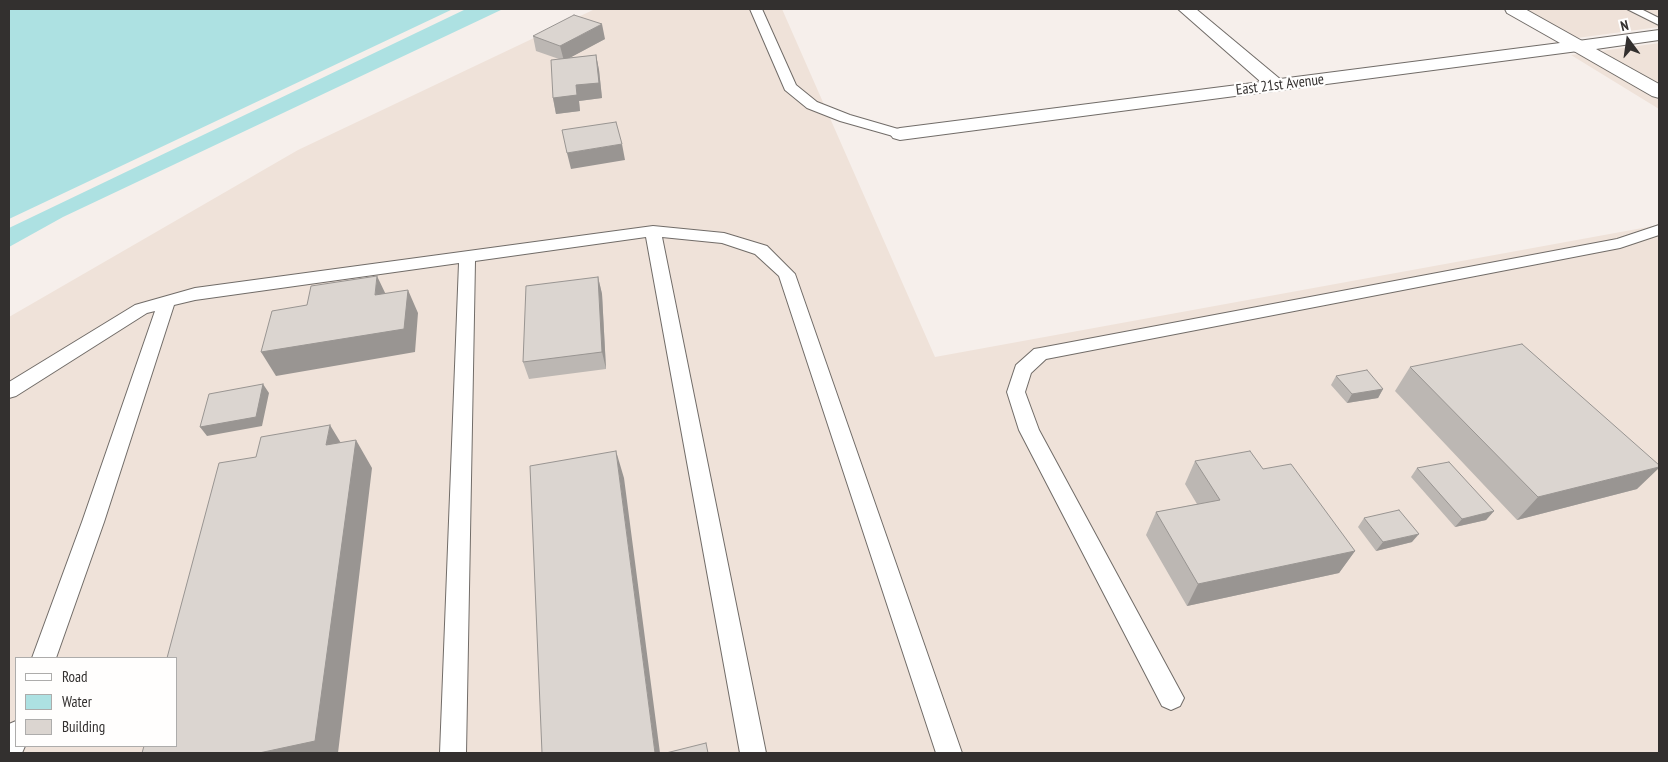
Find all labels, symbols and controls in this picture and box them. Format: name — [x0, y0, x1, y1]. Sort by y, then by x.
north arrow — [1603, 15, 1653, 65]
text: N — [1619, 16, 1630, 35]
street label: East 21st Avenue — [1235, 71, 1325, 99]
legend — [15, 657, 178, 747]
text: Road — [62, 667, 88, 686]
text: Water — [62, 692, 92, 711]
text: Building — [62, 717, 105, 736]

